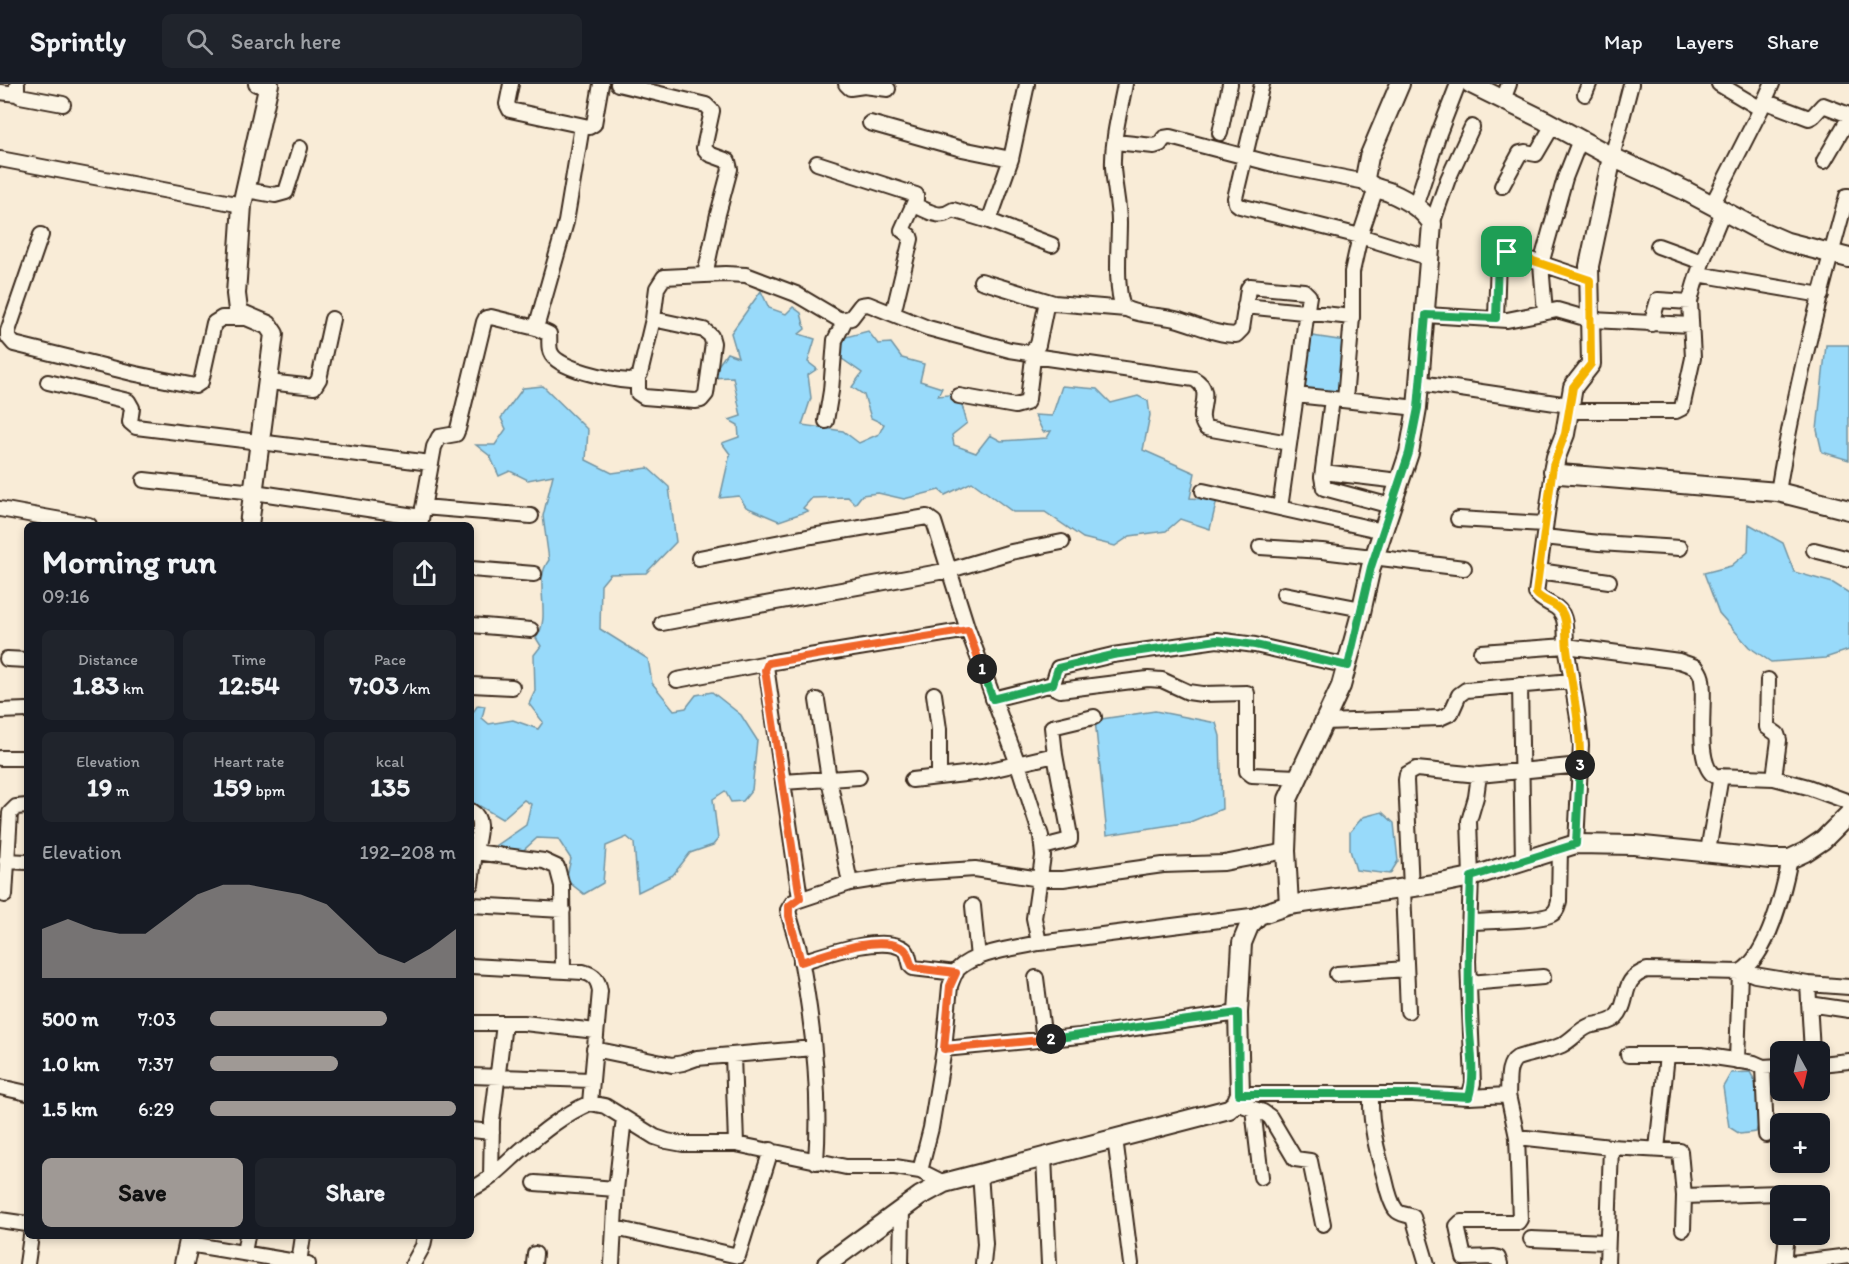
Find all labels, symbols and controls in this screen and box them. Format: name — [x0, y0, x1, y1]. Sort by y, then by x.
search box — [162, 14, 582, 68]
text: Sprintly — [30, 24, 126, 58]
icon: search — [183, 25, 216, 58]
text: Search here — [231, 28, 341, 55]
text: Map — [1604, 29, 1643, 54]
text: Layers — [1676, 29, 1734, 54]
text: Share — [1767, 29, 1819, 54]
pin — [1481, 226, 1532, 277]
icon: arrive — [1490, 235, 1523, 268]
text: Morning run — [42, 542, 217, 581]
button: share — [393, 542, 456, 605]
text: 09:16 — [42, 584, 90, 608]
text: Distance — [78, 650, 138, 669]
text: Time — [232, 650, 266, 669]
text: Pace — [374, 650, 406, 669]
pin: 1 — [967, 654, 997, 684]
text: 1 — [978, 659, 986, 678]
text: 1.83 — [72, 669, 119, 701]
text: 12:54 — [218, 669, 280, 701]
text: 7:03 — [350, 669, 399, 701]
text: km — [119, 679, 144, 698]
text: /km — [399, 679, 430, 698]
pin: 3 — [1565, 750, 1595, 780]
text: Elevation — [76, 752, 140, 771]
text: Heart rate — [214, 752, 284, 771]
text: kcal — [376, 752, 404, 771]
text: 3 — [1576, 755, 1584, 774]
text: 19 — [87, 771, 112, 803]
text: 159 — [213, 771, 252, 803]
text: 135 — [370, 771, 410, 803]
text: m — [112, 781, 129, 800]
text: bpm — [252, 781, 285, 800]
text: Elevation — [42, 840, 121, 864]
text: 192–208 m — [359, 840, 456, 864]
text: 500 m — [42, 1007, 98, 1031]
text: 7:03 — [138, 1007, 176, 1031]
pin: 2 — [1036, 1024, 1066, 1054]
text: 2 — [1047, 1029, 1055, 1048]
north arrow — [1770, 1041, 1830, 1101]
map controls — [1770, 1041, 1830, 1245]
text: 1.0 km — [42, 1052, 99, 1076]
text: 7:37 — [138, 1052, 174, 1076]
text: 1.5 km — [42, 1097, 98, 1121]
text: 6:29 — [138, 1097, 174, 1121]
button: + — [1770, 1113, 1830, 1173]
button: Save — [42, 1158, 243, 1227]
button: Share — [255, 1158, 456, 1227]
button: − — [1770, 1185, 1830, 1245]

